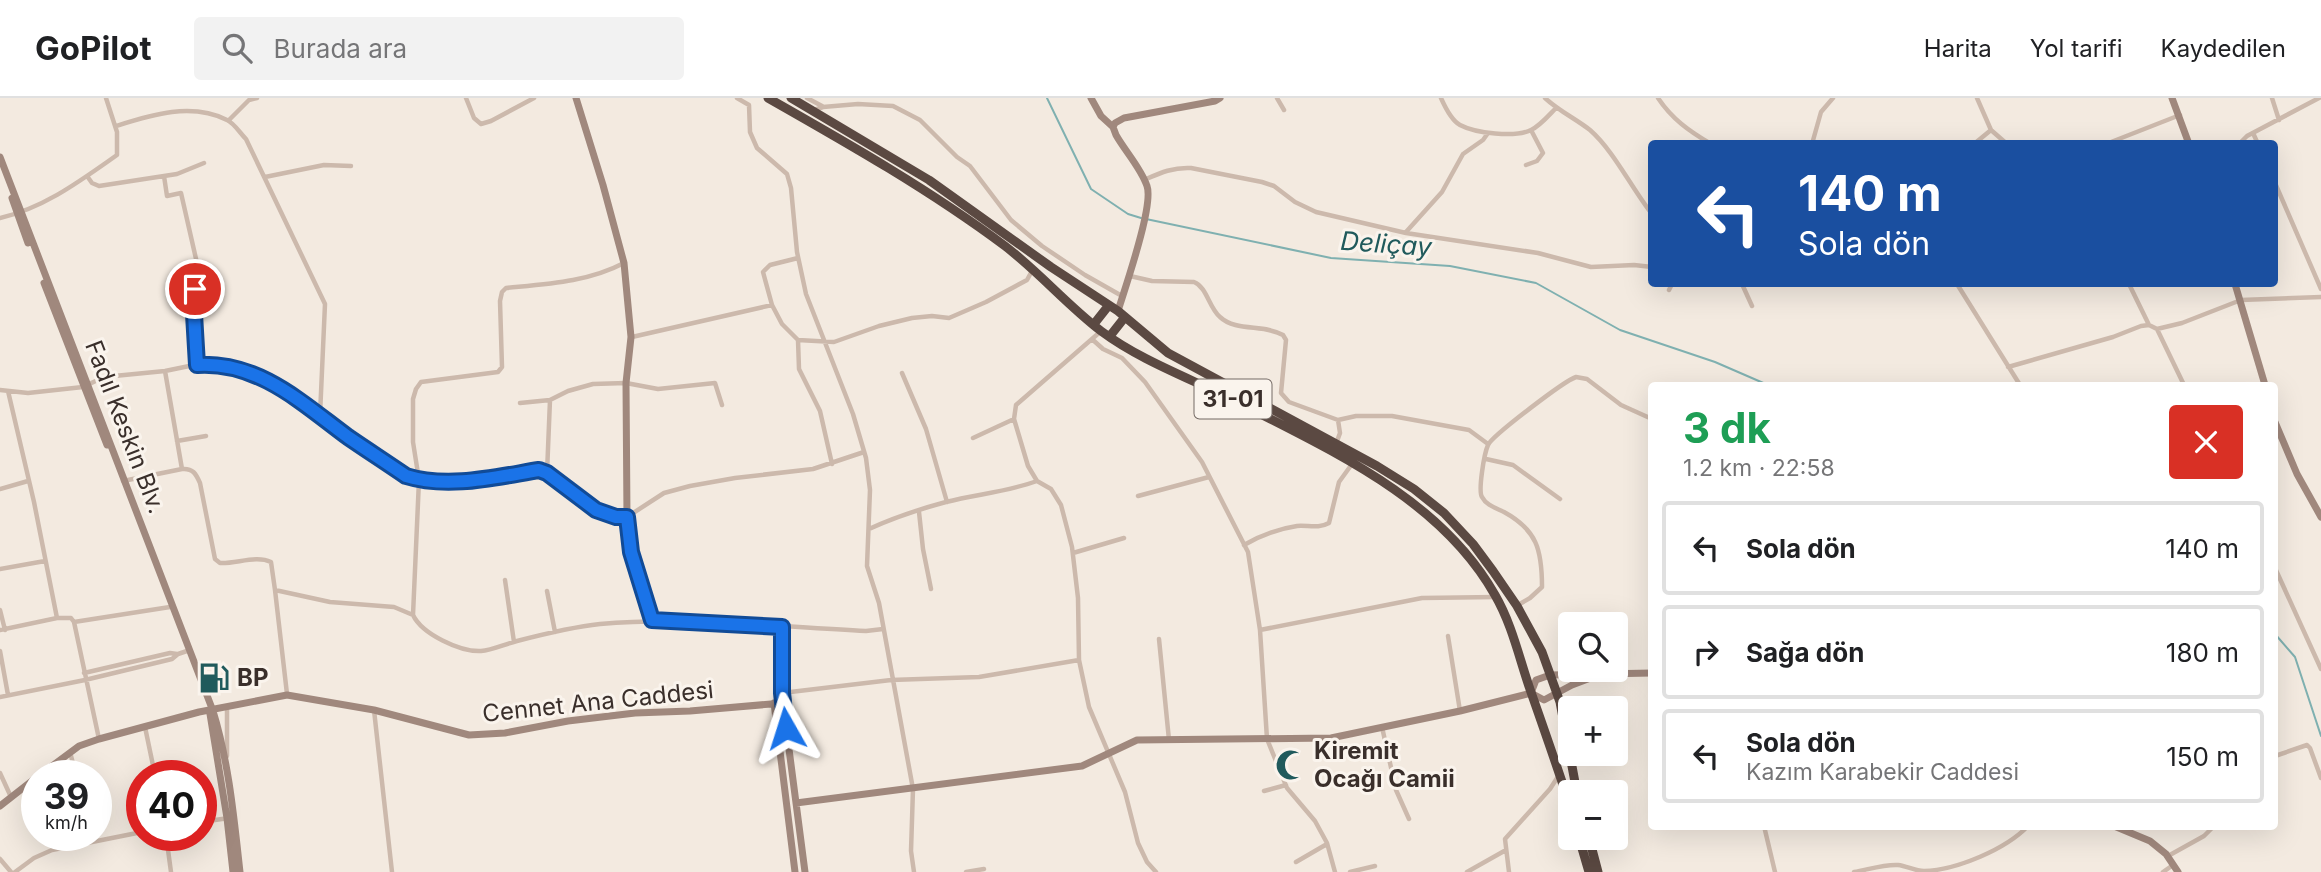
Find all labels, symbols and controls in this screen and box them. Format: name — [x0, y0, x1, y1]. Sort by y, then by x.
search box — [194, 17, 684, 80]
text: GoPilot — [35, 28, 152, 68]
icon: search — [218, 29, 256, 67]
text: Burada ara — [274, 33, 407, 64]
text: Harita — [1924, 34, 1992, 63]
text: Yol tarifi — [2030, 34, 2123, 63]
text: Kaydedilen — [2161, 34, 2286, 63]
text: 140 m — [1798, 164, 1942, 223]
icon: left — [1683, 168, 1774, 259]
text: Sola dön — [1798, 224, 1930, 263]
water label: Deliçay — [1339, 225, 1434, 262]
pin — [165, 259, 225, 319]
icon: arrive — [176, 270, 214, 308]
street label: Fadıl Keskin Blv. — [79, 336, 172, 517]
road number: 31-01 — [1194, 380, 1272, 418]
text: 3 dk — [1683, 402, 1771, 453]
button: close — [2169, 405, 2243, 479]
text: 1.2 km · 22:58 — [1683, 454, 1835, 482]
icon: left — [1687, 529, 1725, 567]
text: Sola dön — [1746, 533, 1856, 564]
text: 140 m — [2165, 533, 2239, 564]
map controls — [1558, 612, 1628, 850]
button: search — [1558, 612, 1628, 682]
icon: right — [1687, 633, 1725, 671]
text: Sağa dön — [1746, 637, 1864, 668]
text: 180 m — [2166, 637, 2239, 668]
fuel station icon: BP — [197, 661, 231, 695]
place label: BP — [237, 663, 268, 692]
street label: Cennet Ana Caddesi — [481, 675, 715, 728]
position arrow — [749, 691, 823, 765]
button: + — [1558, 696, 1628, 766]
text: Sola dön — [1746, 727, 1856, 758]
place label: Kiremit Ocağı Camii — [1314, 736, 1455, 793]
icon: left — [1687, 737, 1725, 775]
text: 150 m — [2166, 741, 2239, 772]
mosque icon: Kiremit Ocağı Camii — [1274, 748, 1308, 782]
text: Kazım Karabekir Caddesi — [1746, 758, 2019, 786]
speed limit sign: 40 — [126, 760, 217, 851]
text: 39 — [44, 775, 89, 817]
button: − — [1558, 780, 1628, 850]
text: km/h — [45, 812, 88, 833]

